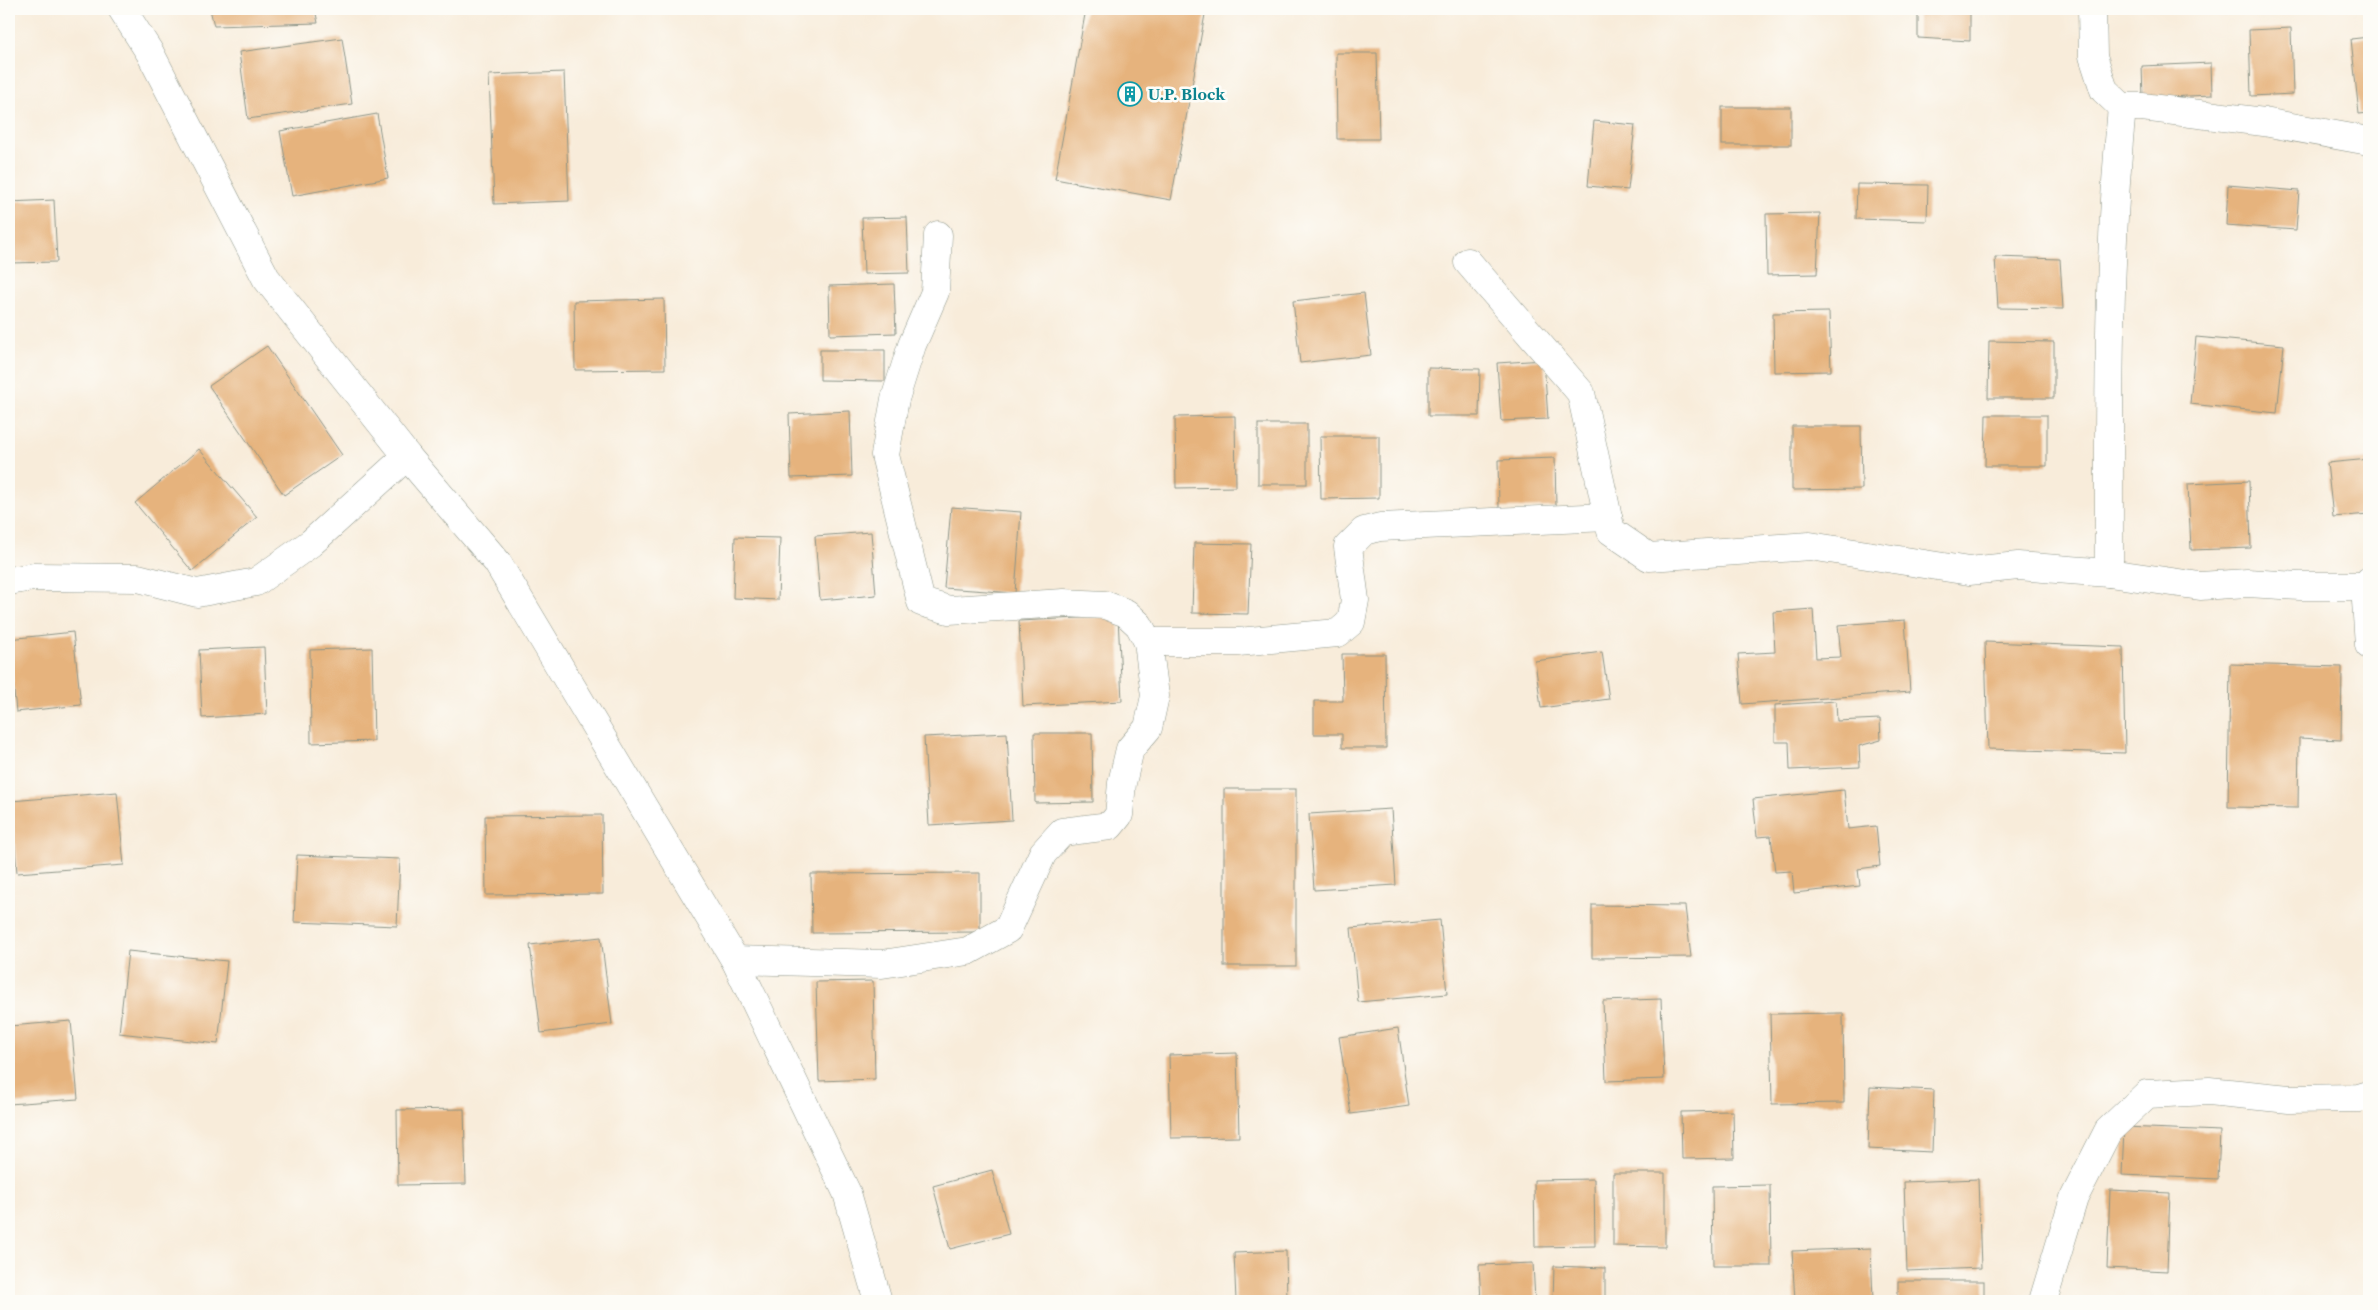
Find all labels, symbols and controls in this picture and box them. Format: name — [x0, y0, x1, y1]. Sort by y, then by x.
building icon: U.P. Block — [1117, 81, 1143, 107]
place label: U.P. Block — [1148, 85, 1226, 104]

